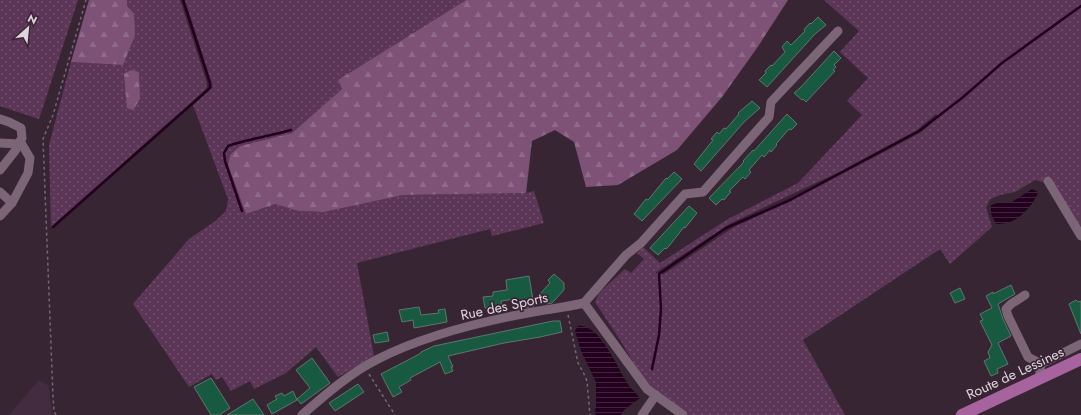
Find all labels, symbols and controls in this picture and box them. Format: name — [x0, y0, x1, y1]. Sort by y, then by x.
north arrow — [8, 8, 48, 48]
text: N — [25, 10, 40, 28]
street label: Rue des Sports — [459, 287, 550, 325]
street label: Route de Lessines — [963, 341, 1067, 404]

